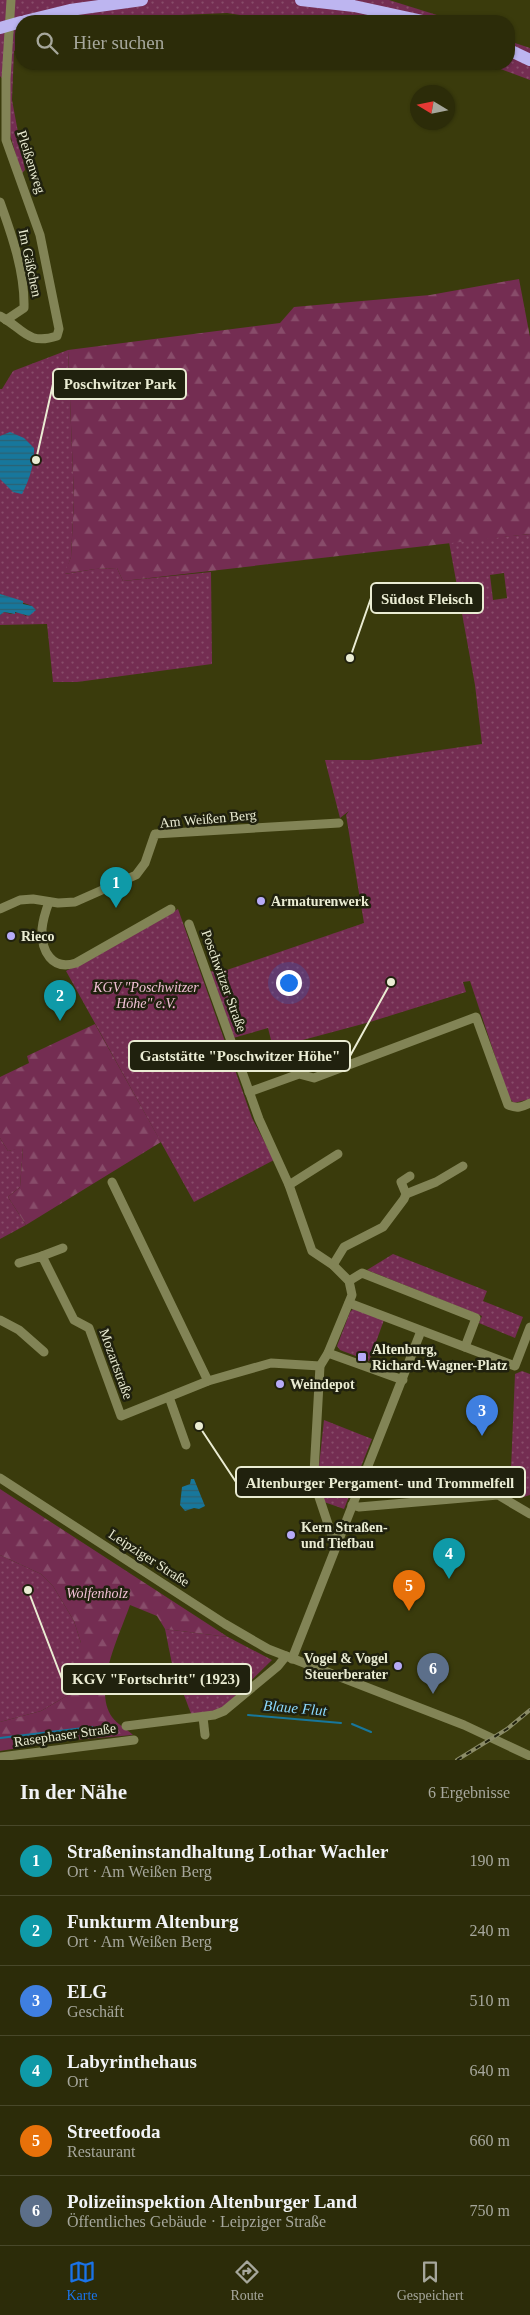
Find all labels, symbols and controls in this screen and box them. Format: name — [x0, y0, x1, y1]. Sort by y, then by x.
search box — [15, 15, 515, 70]
icon: search — [33, 29, 61, 57]
text: Hier suchen — [73, 32, 164, 53]
north arrow — [410, 85, 455, 130]
street label: Pleißenweg — [14, 129, 48, 195]
street label: Im Gäßchen — [16, 228, 44, 298]
callout: Poschwitzer Park — [53, 369, 186, 399]
text: Poschwitzer Park — [64, 376, 177, 392]
callout: Südost Fleisch — [371, 583, 483, 613]
text: Südost Fleisch — [381, 591, 474, 607]
street label: Am Weißen Berg — [159, 807, 257, 831]
pin: 1 — [100, 867, 132, 908]
place label: Armaturenwerk — [271, 894, 369, 909]
marker: Armaturenwerk — [255, 895, 267, 907]
street label: Poschwitzer Straße — [199, 928, 249, 1034]
place label: Rieco — [21, 929, 54, 944]
marker: Rieco — [5, 930, 17, 942]
your location — [276, 970, 302, 996]
pin: 2 — [44, 980, 76, 1021]
park label: KGV "Poschwitzer Höhe" e.V. — [92, 980, 199, 1011]
callout: Gaststätte "Poschwitzer Höhe" — [129, 1041, 350, 1071]
text: Gaststätte "Poschwitzer Höhe" — [140, 1048, 340, 1064]
street label: Mozartstraße — [96, 1327, 136, 1401]
place label: Altenburg, Richard-Wagner-Platz — [372, 1342, 508, 1373]
marker: Altenburg, Richard-Wagner-Platz — [356, 1351, 368, 1363]
place label: Weindepot — [290, 1377, 355, 1392]
marker: Weindepot — [274, 1378, 286, 1390]
pin: 3 — [466, 1395, 498, 1436]
callout: Altenburger Pergament- und Trommelfell — [236, 1467, 525, 1497]
text: Altenburger Pergament- und Trommelfell — [246, 1475, 514, 1491]
place label: Kern Straßen- und Tiefbau — [301, 1520, 388, 1551]
street label: Leipziger Straße — [106, 1526, 192, 1590]
marker: Kern Straßen- und Tiefbau — [285, 1529, 297, 1541]
pin: 4 — [433, 1538, 465, 1579]
pin: 5 — [393, 1570, 425, 1611]
park label: Wolfenholz — [66, 1586, 128, 1601]
place label: Vogel & Vogel Steuerberater — [304, 1651, 388, 1682]
pin: 6 — [417, 1653, 449, 1694]
marker: Vogel & Vogel Steuerberater — [392, 1660, 404, 1672]
callout: KGV "Fortschritt" (1923) — [62, 1664, 251, 1694]
text: KGV "Fortschritt" (1923) — [72, 1671, 240, 1688]
water label: Blaue Flut — [263, 1697, 328, 1719]
street label: Rasephaser Straße — [13, 1720, 117, 1750]
text: In der Nähe — [20, 1780, 127, 1804]
text: 6 Ergebnisse — [428, 1784, 510, 1801]
text: Straßeninstandhaltung Lothar Wachler — [67, 1841, 388, 1862]
text: 1 — [32, 1852, 40, 1869]
text: 190 m — [470, 1852, 510, 1869]
text: Ort · Am Weißen Berg — [67, 1863, 212, 1880]
text: Funkturm Altenburg — [67, 1911, 239, 1932]
text: 2 — [32, 1922, 40, 1939]
text: 240 m — [470, 1922, 510, 1939]
text: Ort · Am Weißen Berg — [67, 1933, 212, 1950]
text: ELG — [67, 1981, 107, 2002]
text: 3 — [32, 1992, 40, 2009]
text: 510 m — [470, 1992, 510, 2009]
text: Geschäft — [67, 2003, 124, 2020]
text: Labyrinthehaus — [67, 2051, 197, 2072]
text: 4 — [32, 2062, 40, 2079]
text: 640 m — [470, 2062, 510, 2079]
text: Ort — [67, 2073, 88, 2090]
text: Streetfooda — [67, 2121, 161, 2142]
text: 5 — [32, 2132, 40, 2149]
text: 660 m — [470, 2132, 510, 2149]
text: Restaurant — [67, 2143, 135, 2160]
text: Polizeiinspektion Altenburger Land — [67, 2191, 357, 2212]
text: 6 — [32, 2202, 40, 2219]
text: 750 m — [470, 2202, 510, 2219]
text: Öffentliches Gebäude · Leipziger Straße — [67, 2213, 326, 2230]
tab: Karte — [66, 2258, 98, 2304]
tab: Route — [230, 2258, 264, 2304]
tab: Gespeichert — [397, 2258, 464, 2304]

